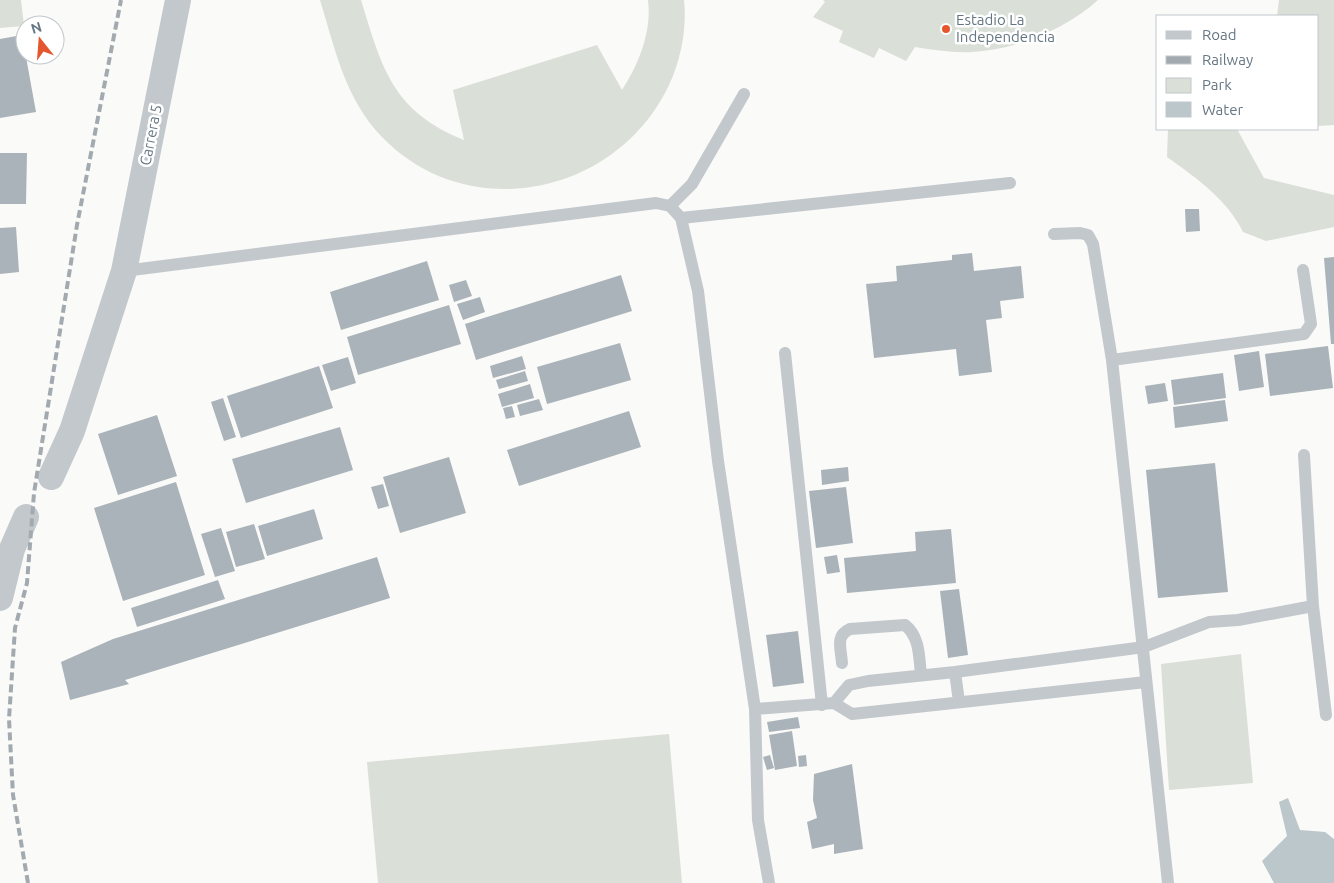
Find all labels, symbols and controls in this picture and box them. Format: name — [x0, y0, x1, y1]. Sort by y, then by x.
place label: Estadio La Independencia — [956, 11, 1055, 45]
north arrow — [15, 15, 65, 65]
legend — [1156, 15, 1319, 130]
text: N — [29, 18, 44, 37]
marker: Estadio La Independencia — [940, 23, 952, 35]
text: Road — [1202, 26, 1237, 43]
text: Railway — [1202, 51, 1253, 68]
text: Park — [1202, 76, 1232, 93]
text: Water — [1202, 101, 1243, 118]
street label: Carrera 5 — [136, 103, 165, 167]

